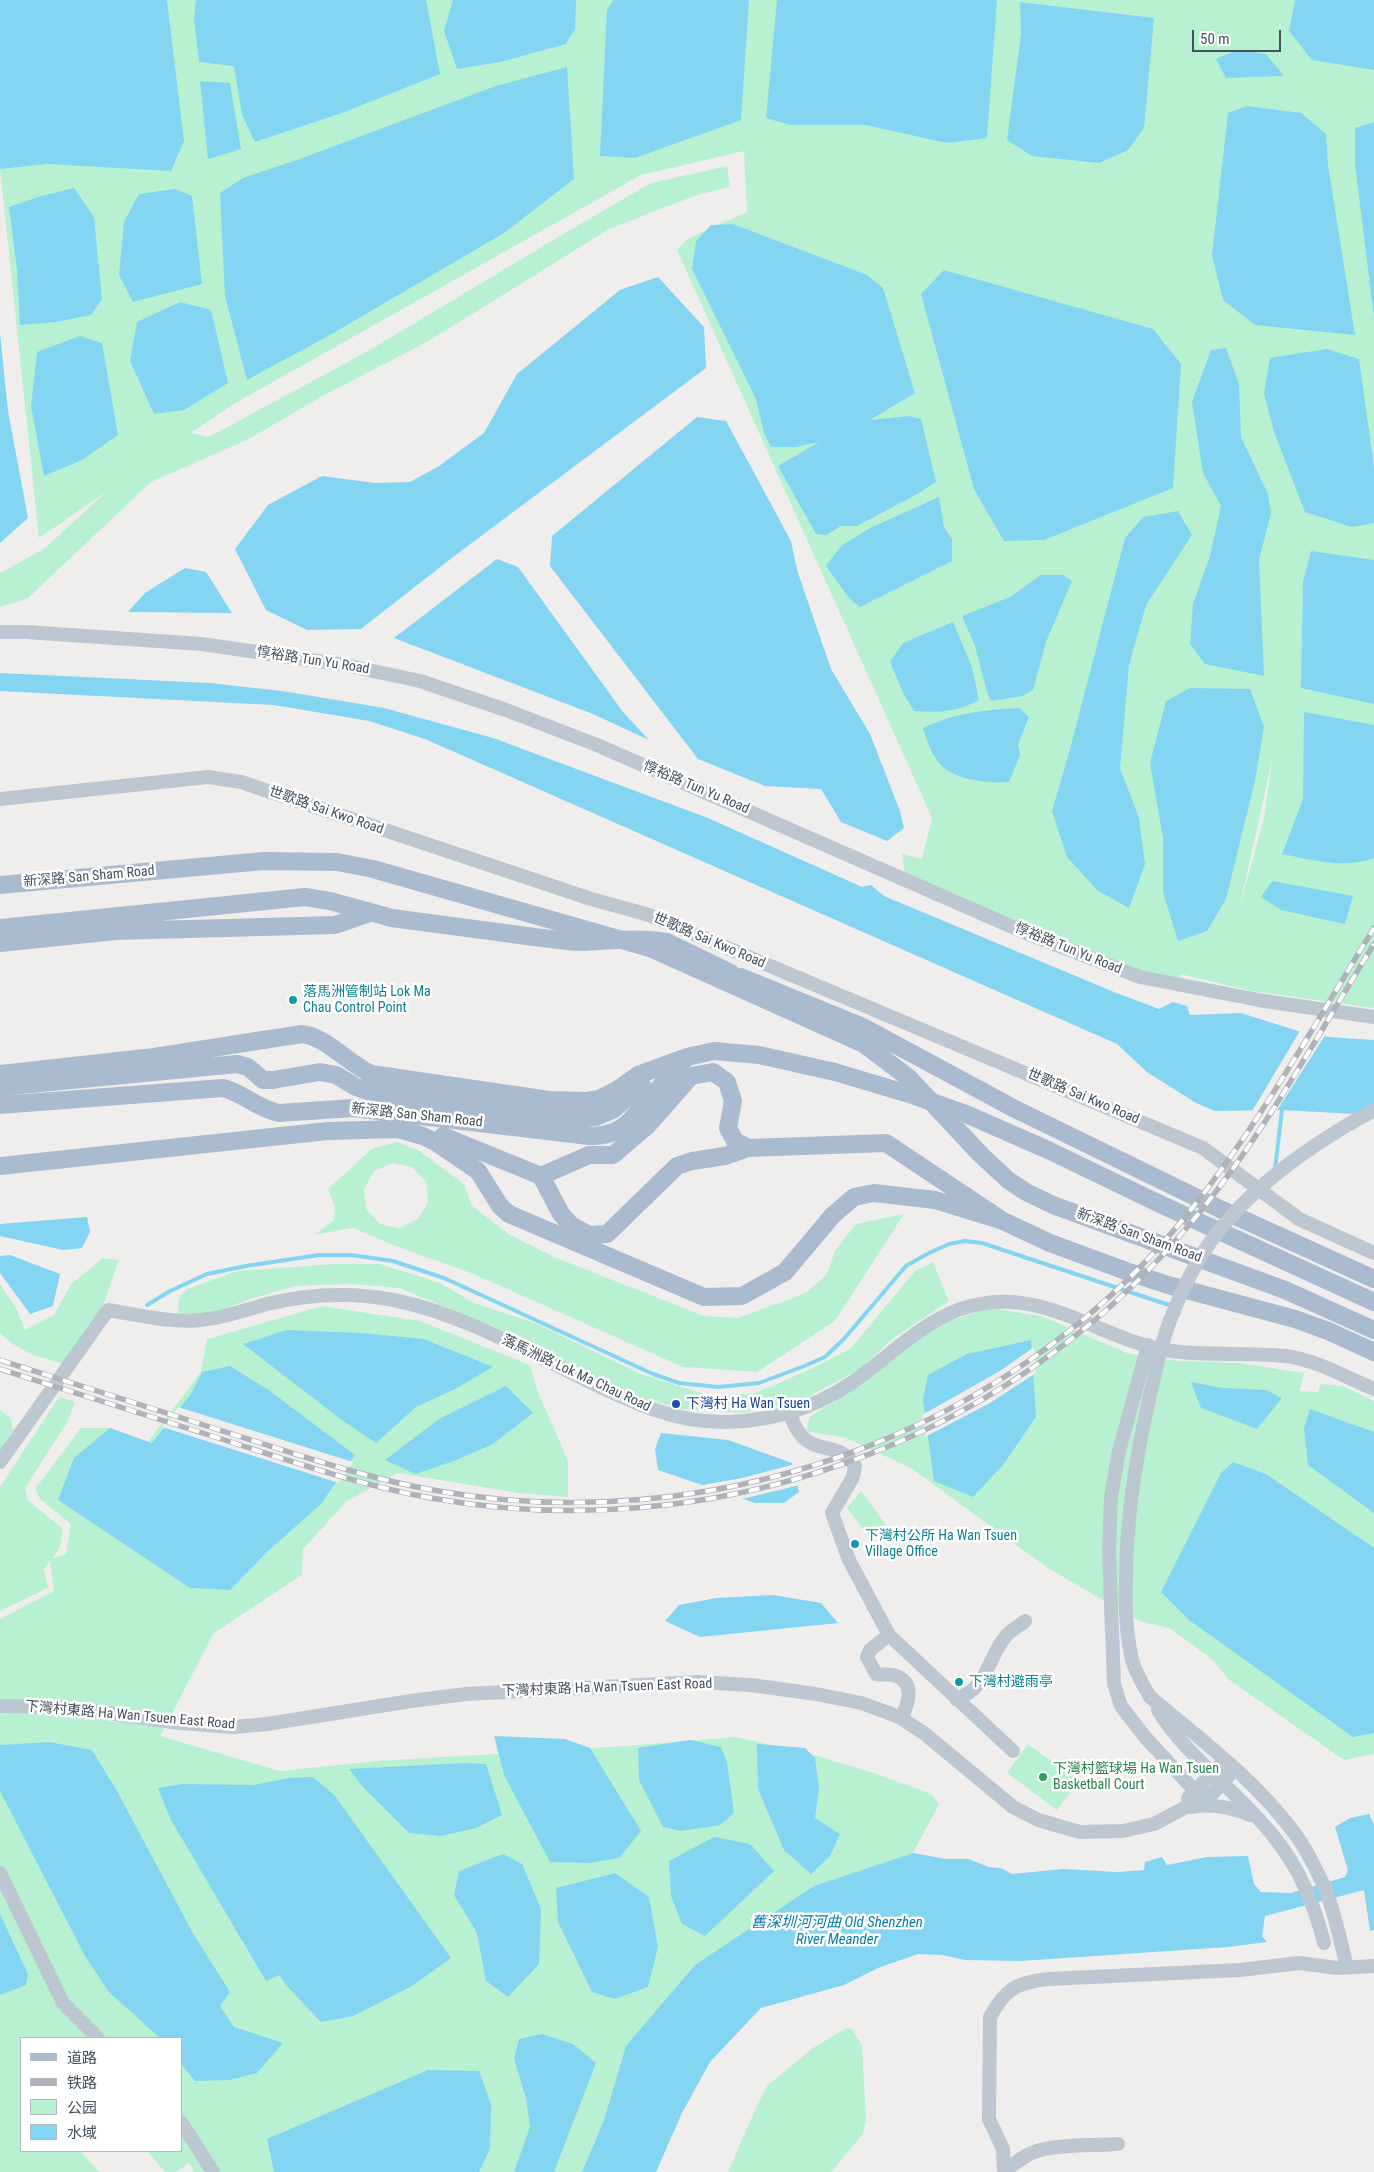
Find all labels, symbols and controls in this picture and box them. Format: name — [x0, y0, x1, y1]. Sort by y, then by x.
scale bar — [1194, 20, 1283, 52]
text: 50 m — [1200, 30, 1230, 48]
street label: 惇裕路 Tun Yu Road — [255, 644, 371, 678]
street label: 惇裕路 Tun Yu Road — [640, 758, 752, 818]
street label: 世歌路 Sai Kwo Road — [266, 783, 386, 839]
street label: 新深路 San Sham Road — [23, 863, 155, 891]
street label: 世歌路 Sai Kwo Road — [650, 910, 768, 972]
street label: 惇裕路 Tun Yu Road — [1012, 920, 1124, 978]
place label: 落馬洲管制站 Lok Ma Chau Control Point — [303, 984, 431, 1016]
marker: 落馬洲管制站 Lok Ma Chau Control Point — [287, 994, 299, 1006]
street label: 世歌路 Sai Kwo Road — [1024, 1066, 1142, 1128]
street label: 新深路 San Sham Road — [351, 1101, 483, 1131]
street label: 新深路 San Sham Road — [1074, 1206, 1204, 1266]
street label: 落馬洲路 Lok Ma Chau Road — [499, 1332, 653, 1416]
place label: 下灣村 Ha Wan Tsuen — [686, 1396, 810, 1412]
marker: 下灣村 Ha Wan Tsuen — [670, 1398, 682, 1410]
place label: 下灣村公所 Ha Wan Tsuen Village Office — [865, 1528, 1017, 1560]
marker: 下灣村公所 Ha Wan Tsuen Village Office — [849, 1538, 861, 1550]
place label: 下灣村避雨亭 — [969, 1674, 1053, 1690]
street label: 下灣村東路 Ha Wan Tsuen East Road — [501, 1676, 713, 1700]
marker: 下灣村避雨亭 — [953, 1676, 965, 1688]
street label: 下灣村東路 Ha Wan Tsuen East Road — [24, 1698, 236, 1734]
place label: 下灣村籃球場 Ha Wan Tsuen Basketball Court — [1053, 1761, 1219, 1794]
marker: 下灣村籃球場 Ha Wan Tsuen Basketball Court — [1037, 1771, 1049, 1783]
water label: 舊深圳河河曲 Old Shenzhen River Meander — [751, 1914, 923, 1949]
legend — [20, 2037, 182, 2152]
text: 道路 — [67, 2049, 97, 2067]
text: 铁路 — [67, 2074, 97, 2092]
text: 公园 — [67, 2099, 97, 2117]
text: 水域 — [67, 2124, 97, 2142]

